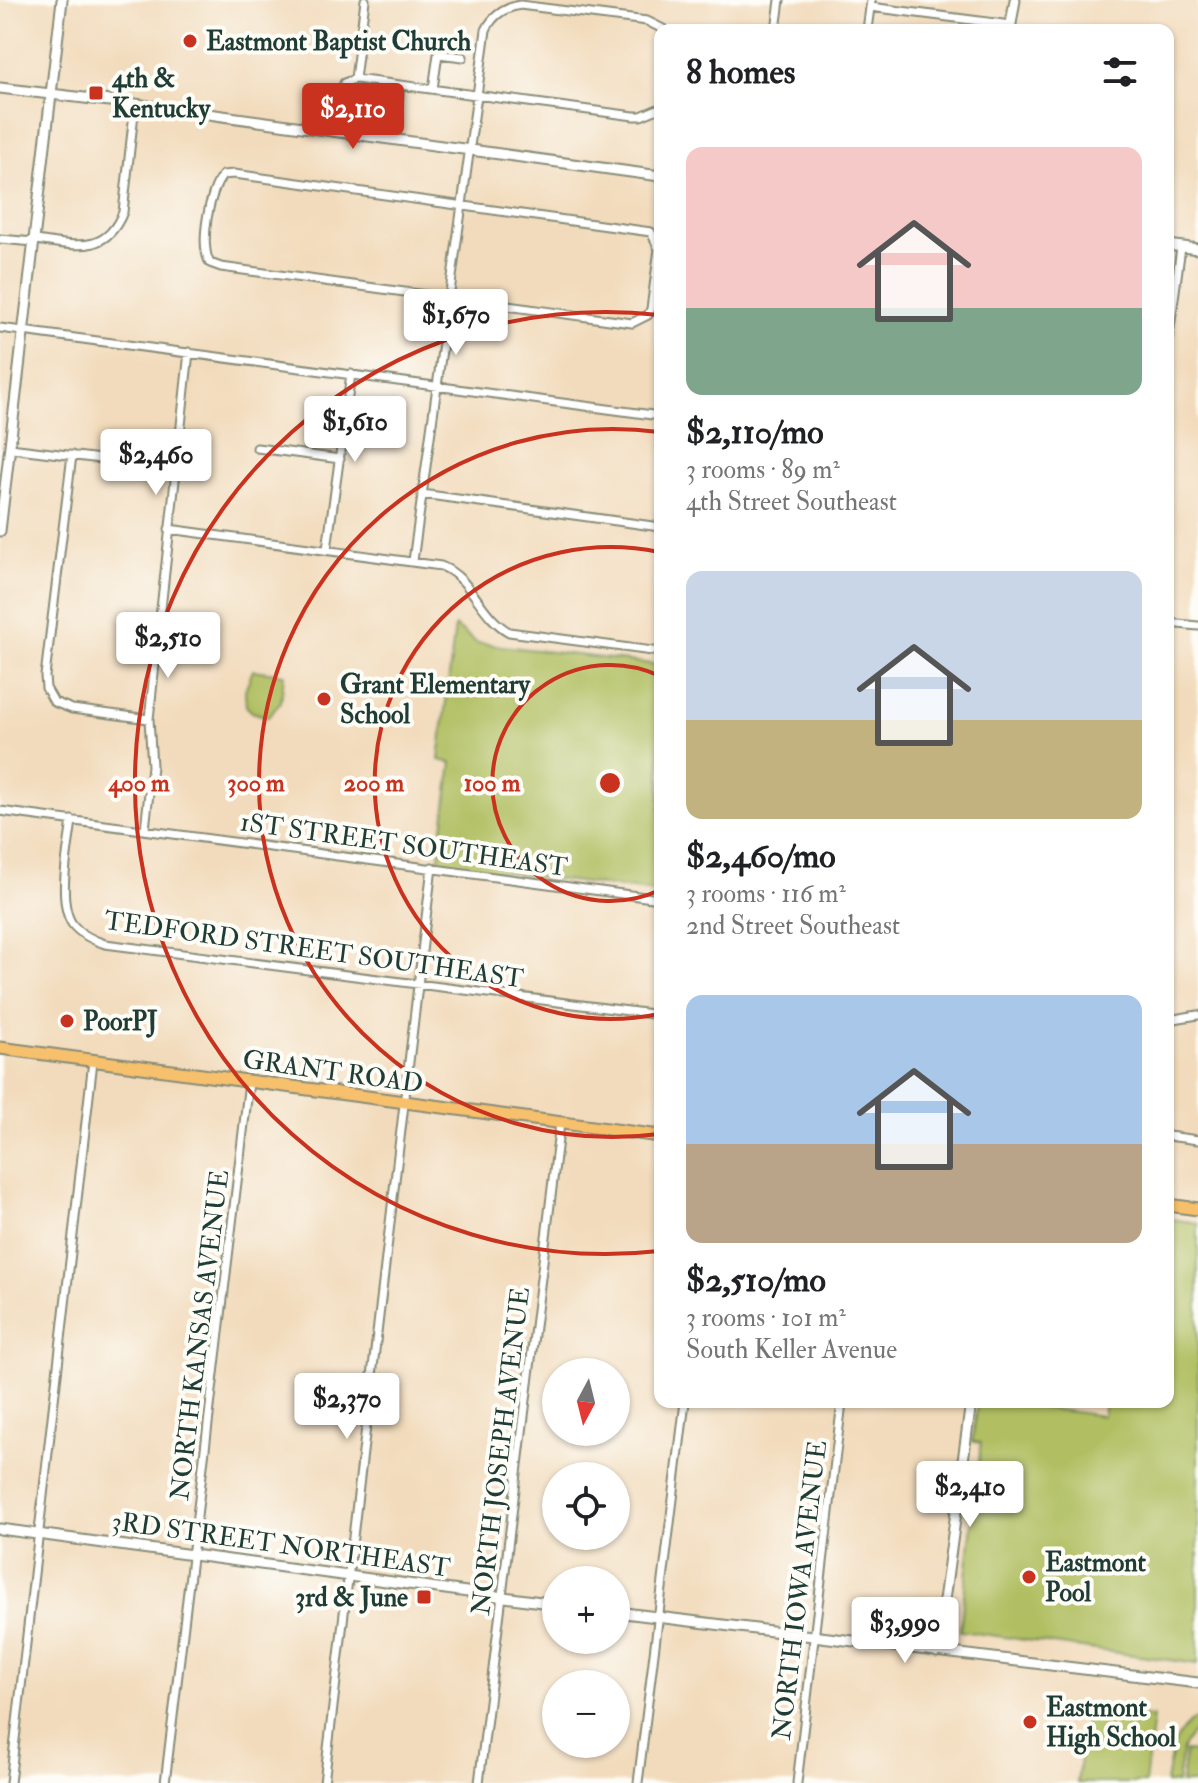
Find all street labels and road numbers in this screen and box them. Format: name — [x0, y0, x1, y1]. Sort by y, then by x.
street label: 1ST STREET SOUTHEAST — [238, 806, 569, 884]
street label: TEDFORD STREET SOUTHEAST — [102, 905, 525, 995]
street label: GRANT ROAD — [241, 1043, 425, 1100]
street label: NORTH KANSAS AVENUE — [164, 1168, 236, 1502]
street label: NORTH JOSEPH AVENUE — [465, 1285, 537, 1617]
street label: NORTH IOWA AVENUE — [766, 1439, 834, 1742]
street label: 3RD STREET NORTHEAST — [110, 1505, 452, 1585]

